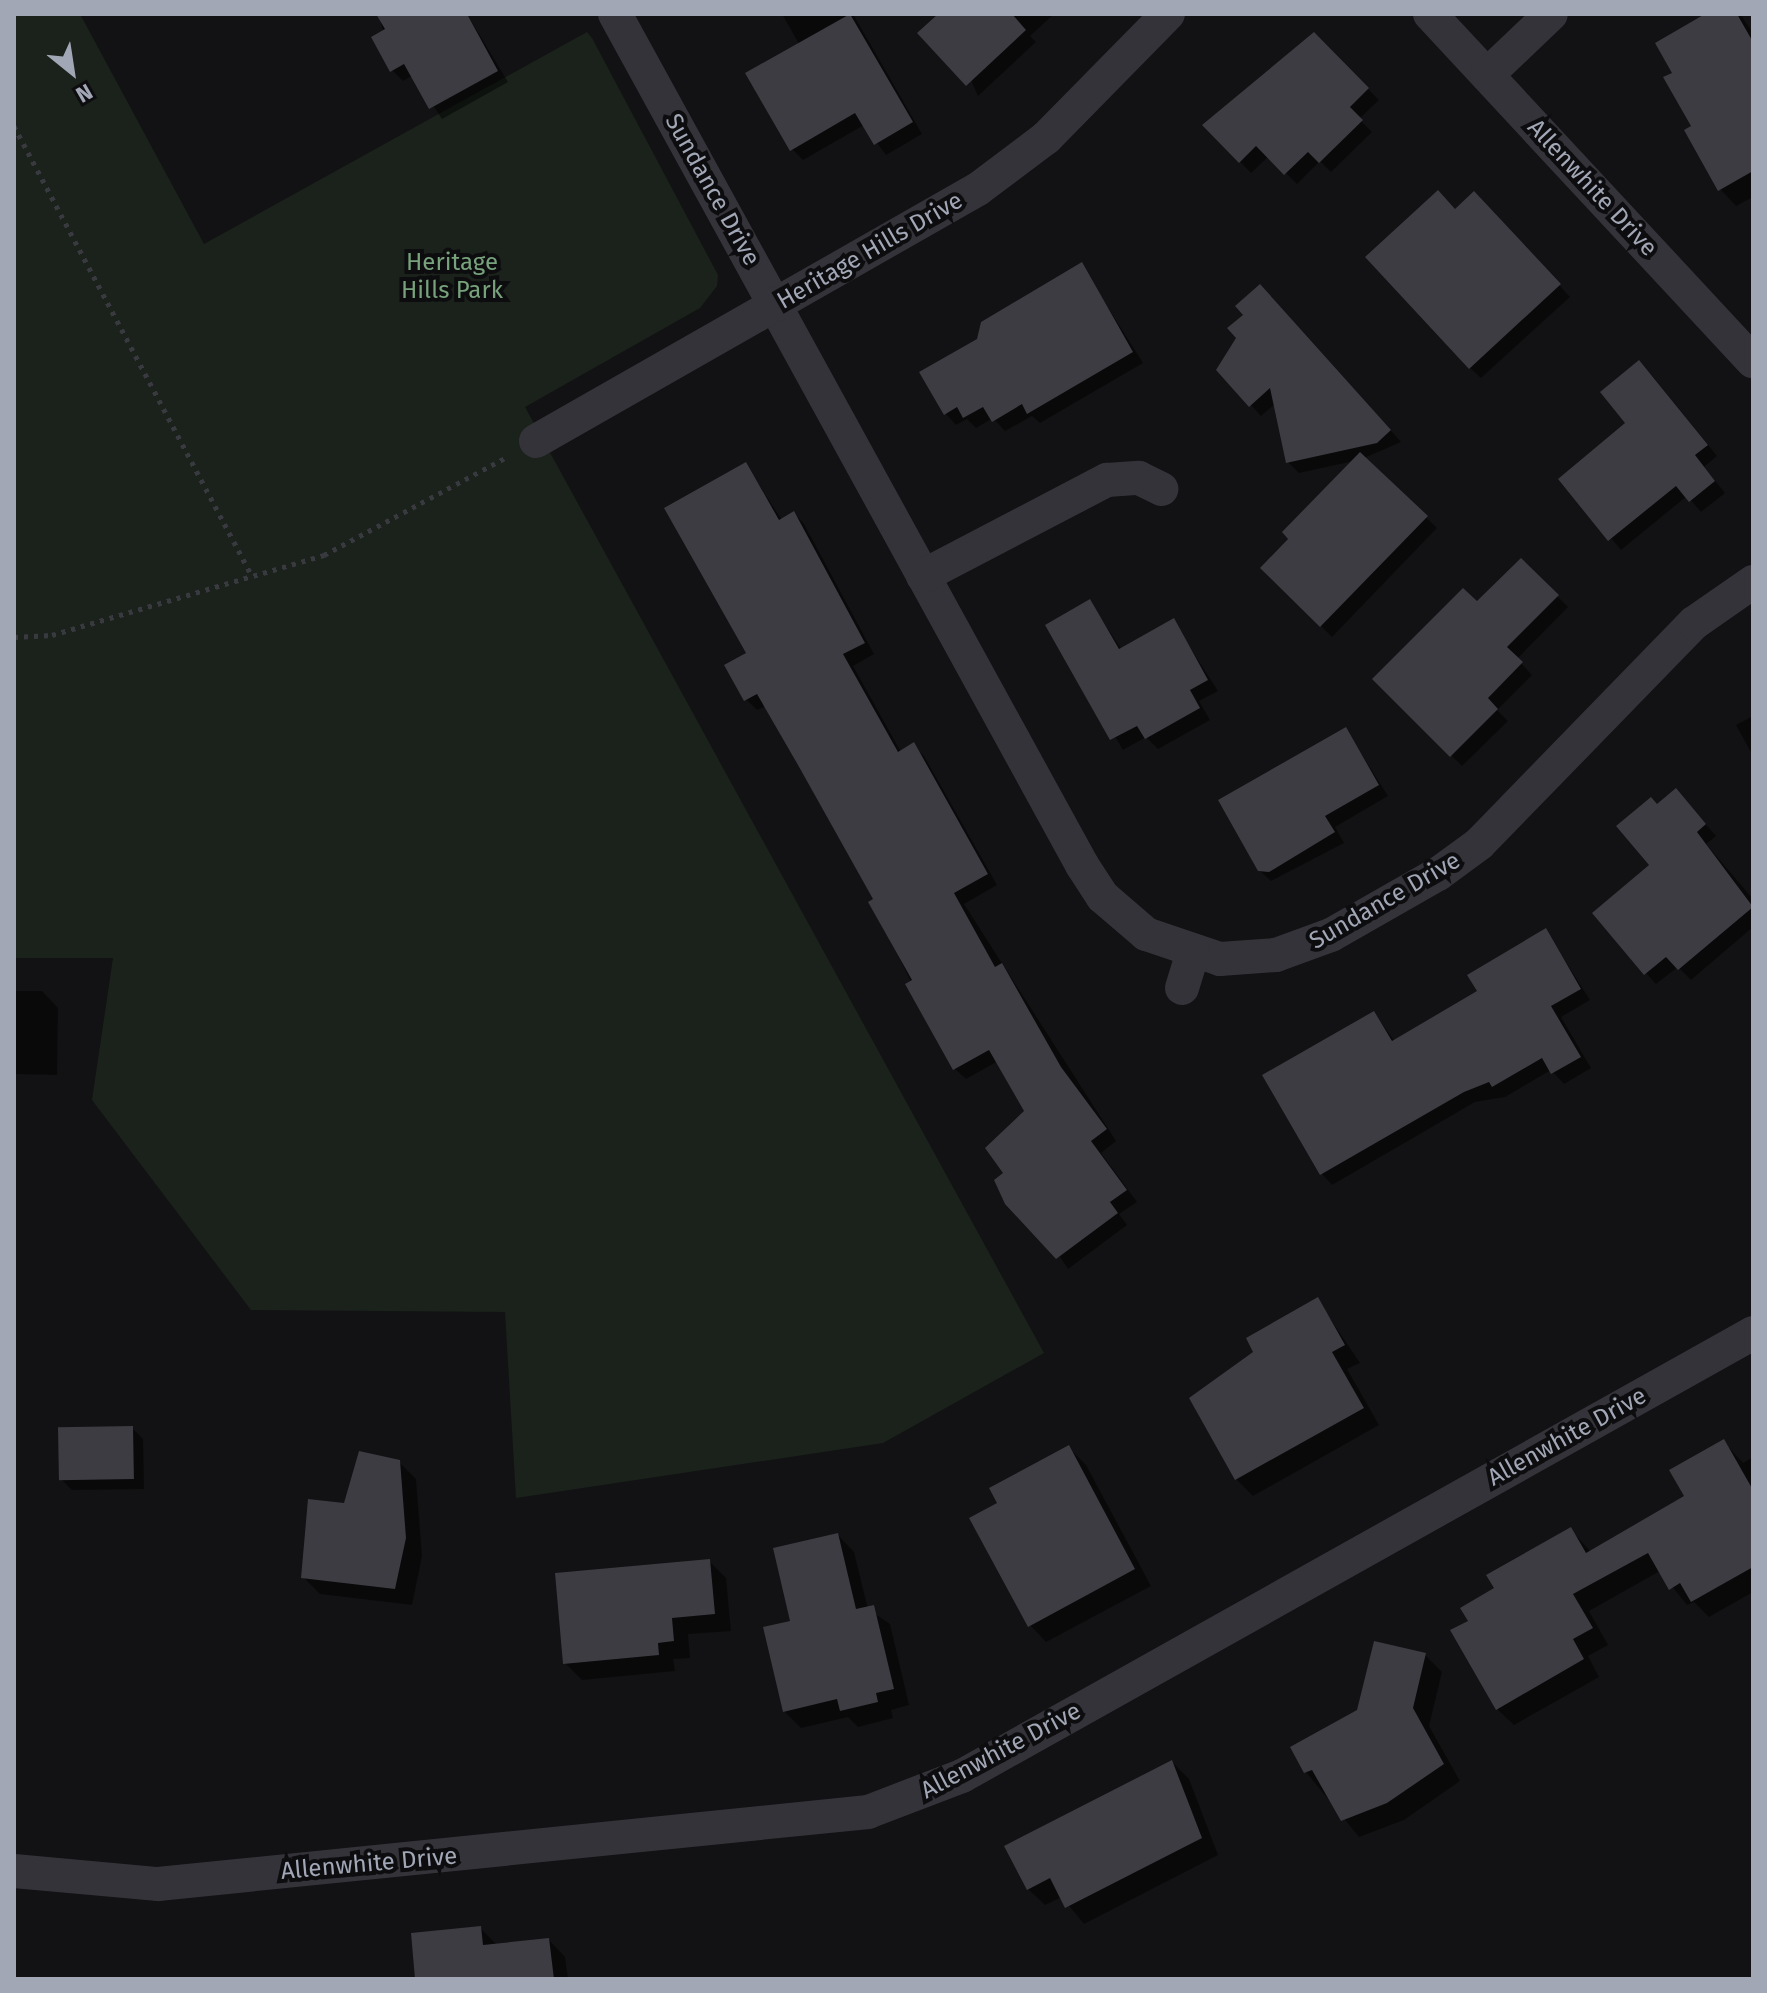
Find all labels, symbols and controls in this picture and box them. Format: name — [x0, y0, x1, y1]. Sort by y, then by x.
north arrow — [32, 32, 112, 112]
text: N — [71, 78, 97, 109]
street label: Sundance Drive — [658, 109, 766, 271]
street label: Allenwhite Drive — [1521, 113, 1663, 263]
street label: Heritage Hills Drive — [772, 186, 968, 316]
park label: Heritage Hills Park — [401, 249, 503, 305]
street label: Sundance Drive — [1304, 846, 1466, 956]
street label: Allenwhite Drive — [1483, 1382, 1651, 1492]
street label: Allenwhite Drive — [916, 1697, 1086, 1805]
street label: Allenwhite Drive — [280, 1842, 458, 1886]

